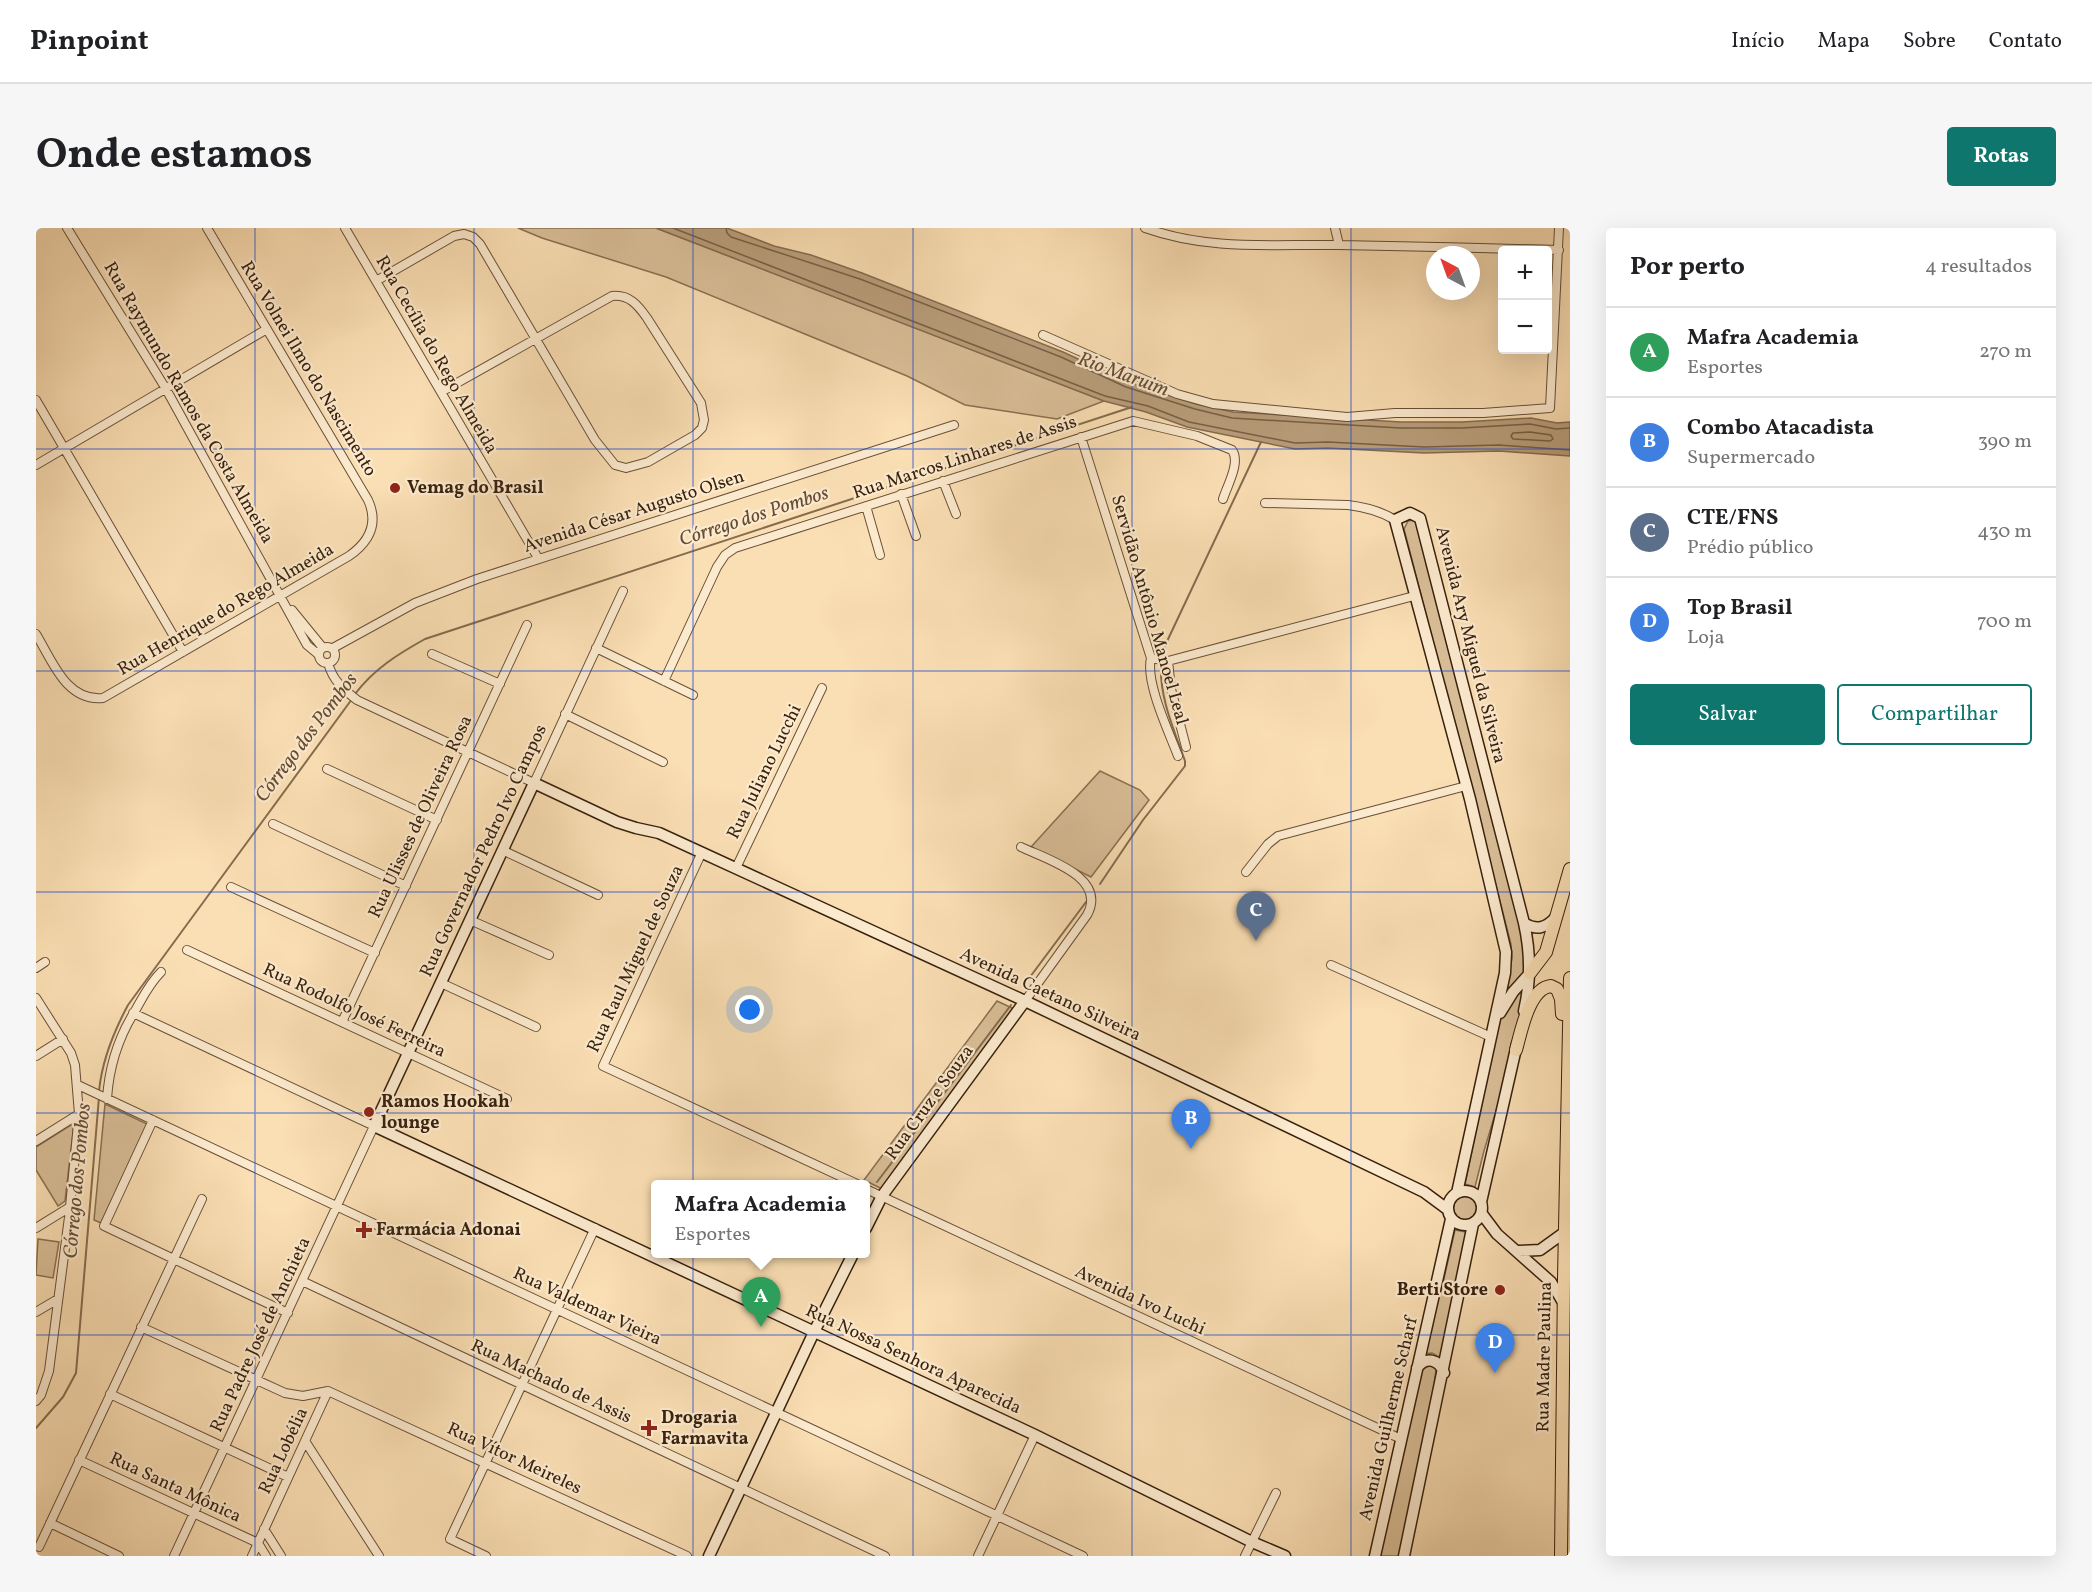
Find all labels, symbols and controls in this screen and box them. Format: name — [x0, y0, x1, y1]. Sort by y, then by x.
text: Pinpoint — [30, 22, 148, 61]
text: Início — [1731, 27, 1784, 56]
text: Mapa — [1817, 27, 1870, 56]
text: Sobre — [1903, 27, 1956, 56]
text: Contato — [1989, 27, 2062, 56]
text: Onde estamos — [36, 127, 312, 186]
button: Rotas — [1947, 127, 2056, 186]
north arrow — [1426, 246, 1480, 300]
map controls — [1498, 246, 1552, 354]
button: + — [1498, 246, 1552, 300]
text: Por perto — [1630, 249, 1745, 285]
street label: Rua Cecília do Rego Almeida — [369, 251, 503, 459]
text: 4 resultados — [1925, 253, 2032, 281]
street label: Rua Volnei Ilmo do Nascimento — [234, 257, 382, 481]
street label: Rua Raymundo Ramos da Costa Almeida — [97, 258, 279, 548]
button: − — [1498, 300, 1552, 354]
text: Mafra Academia — [1687, 323, 1859, 354]
text: A — [1642, 338, 1657, 366]
text: 270 m — [1979, 338, 2032, 366]
water label: Rio Maruim — [1074, 346, 1172, 404]
text: Esportes — [1687, 354, 1763, 382]
street label: Rua Marcos Linhares de Assis — [850, 410, 1080, 506]
text: Combo Atacadista — [1687, 413, 1874, 444]
text: B — [1643, 428, 1656, 456]
text: 390 m — [1978, 428, 2032, 456]
text: Supermercado — [1687, 444, 1815, 472]
street label: Avenida César Augusto Olsen — [520, 464, 748, 560]
place label: Vemag do Brasil — [407, 476, 544, 501]
water label: Córrego dos Pombos — [676, 479, 833, 554]
marker: Vemag do Brasil — [388, 481, 402, 495]
street label: Servidão Antônio Manoel Leal — [1104, 492, 1194, 728]
text: CTE/FNS — [1687, 503, 1778, 534]
text: C — [1643, 518, 1656, 546]
text: 430 m — [1977, 518, 2032, 546]
street label: Avenida Ary Miguel da Silveira — [1428, 524, 1512, 766]
text: Prédio público — [1687, 534, 1813, 562]
street label: Rua Henrique do Rego Almeida — [113, 538, 339, 682]
text: Top Brasil — [1687, 593, 1793, 624]
text: D — [1642, 608, 1657, 636]
text: 700 m — [1977, 608, 2032, 636]
text: Loja — [1687, 624, 1724, 652]
water label: Córrego dos Pombos — [249, 667, 365, 809]
button: Salvar — [1630, 684, 1825, 745]
button: Compartilhar — [1837, 684, 2032, 745]
street label: Rua Juliano Lucchi — [722, 701, 808, 843]
street label: Rua Ulisses de Oliveira Rosa — [363, 712, 479, 922]
street label: Rua Governador Pedro Ivo Campos — [414, 721, 554, 981]
street label: Rua Raul Miguel de Souza — [581, 861, 691, 1057]
pin: C — [1236, 892, 1276, 941]
street label: Avenida Caetano Silveira — [955, 942, 1145, 1048]
street label: Rua Rodolfo José Ferreira — [258, 958, 450, 1064]
your location — [735, 995, 764, 1024]
street label: Rua Cruz e Souza — [880, 1040, 980, 1166]
place label: Ramos Hookah lounge — [381, 1090, 510, 1136]
pin: B — [1172, 1100, 1210, 1149]
water label: Córrego dos Pombos — [57, 1101, 99, 1260]
marker: Ramos Hookah lounge — [362, 1105, 376, 1119]
popup — [651, 1180, 870, 1258]
text: Mafra Academia — [675, 1190, 846, 1221]
place label: Farmácia Adonai — [376, 1218, 521, 1243]
text: Esportes — [675, 1221, 751, 1249]
marker: Farmácia Adonai — [357, 1223, 371, 1237]
street label: Rua Padre José de Anchieta — [205, 1233, 317, 1437]
street label: Avenida Ivo Luchi — [1071, 1260, 1209, 1342]
street label: Rua Valdemar Vieira — [509, 1262, 665, 1352]
pin: A — [742, 1278, 780, 1327]
place label: Berti Store — [1397, 1278, 1488, 1303]
street label: Rua Madre Paulina — [1531, 1281, 1559, 1433]
marker: Berti Store — [1493, 1283, 1507, 1297]
street label: Rua Nossa Senhora Aparecida — [801, 1299, 1025, 1421]
street label: Avenida Guilherme Scharf — [1353, 1313, 1425, 1523]
pin: D — [1476, 1324, 1514, 1373]
street label: Rua Machado de Assis — [466, 1334, 636, 1430]
street label: Rua Lobélia — [253, 1404, 315, 1498]
place label: Drogaria Farmavita — [661, 1406, 749, 1452]
street label: Rua Vítor Meireles — [443, 1417, 585, 1501]
marker: Drogaria Farmavita — [642, 1421, 656, 1435]
street label: Rua Santa Mônica — [105, 1447, 245, 1529]

